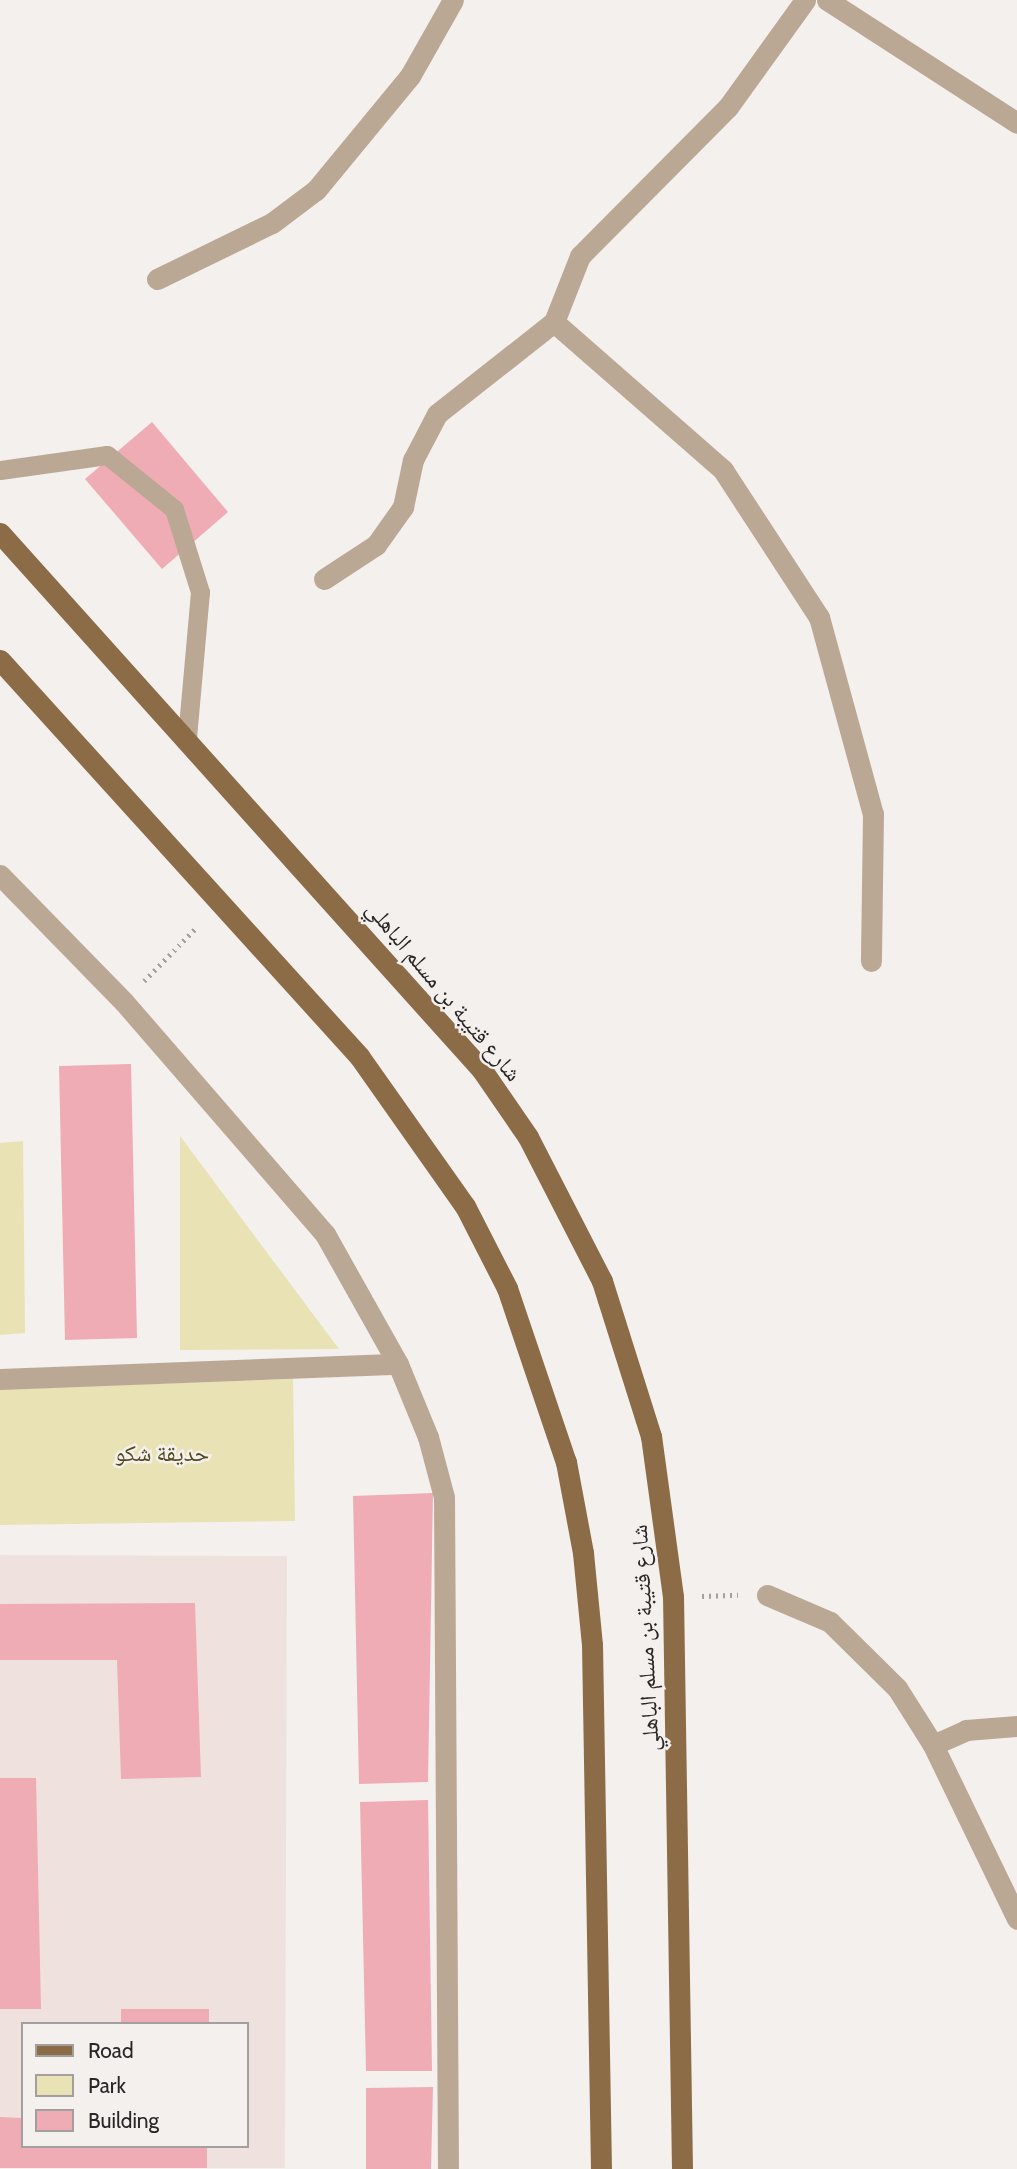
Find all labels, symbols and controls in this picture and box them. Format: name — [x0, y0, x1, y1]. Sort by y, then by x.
street label: شارع قتيبة بن مسلم الباهلي — [360, 895, 528, 1087]
park label: حديقة شكو — [115, 1439, 209, 1467]
street label: شارع قتيبة بن مسلم الباهلي — [625, 1524, 665, 1752]
legend — [21, 2022, 248, 2148]
text: Road — [88, 2038, 134, 2063]
text: Park — [88, 2073, 126, 2098]
text: Building — [88, 2108, 159, 2133]

